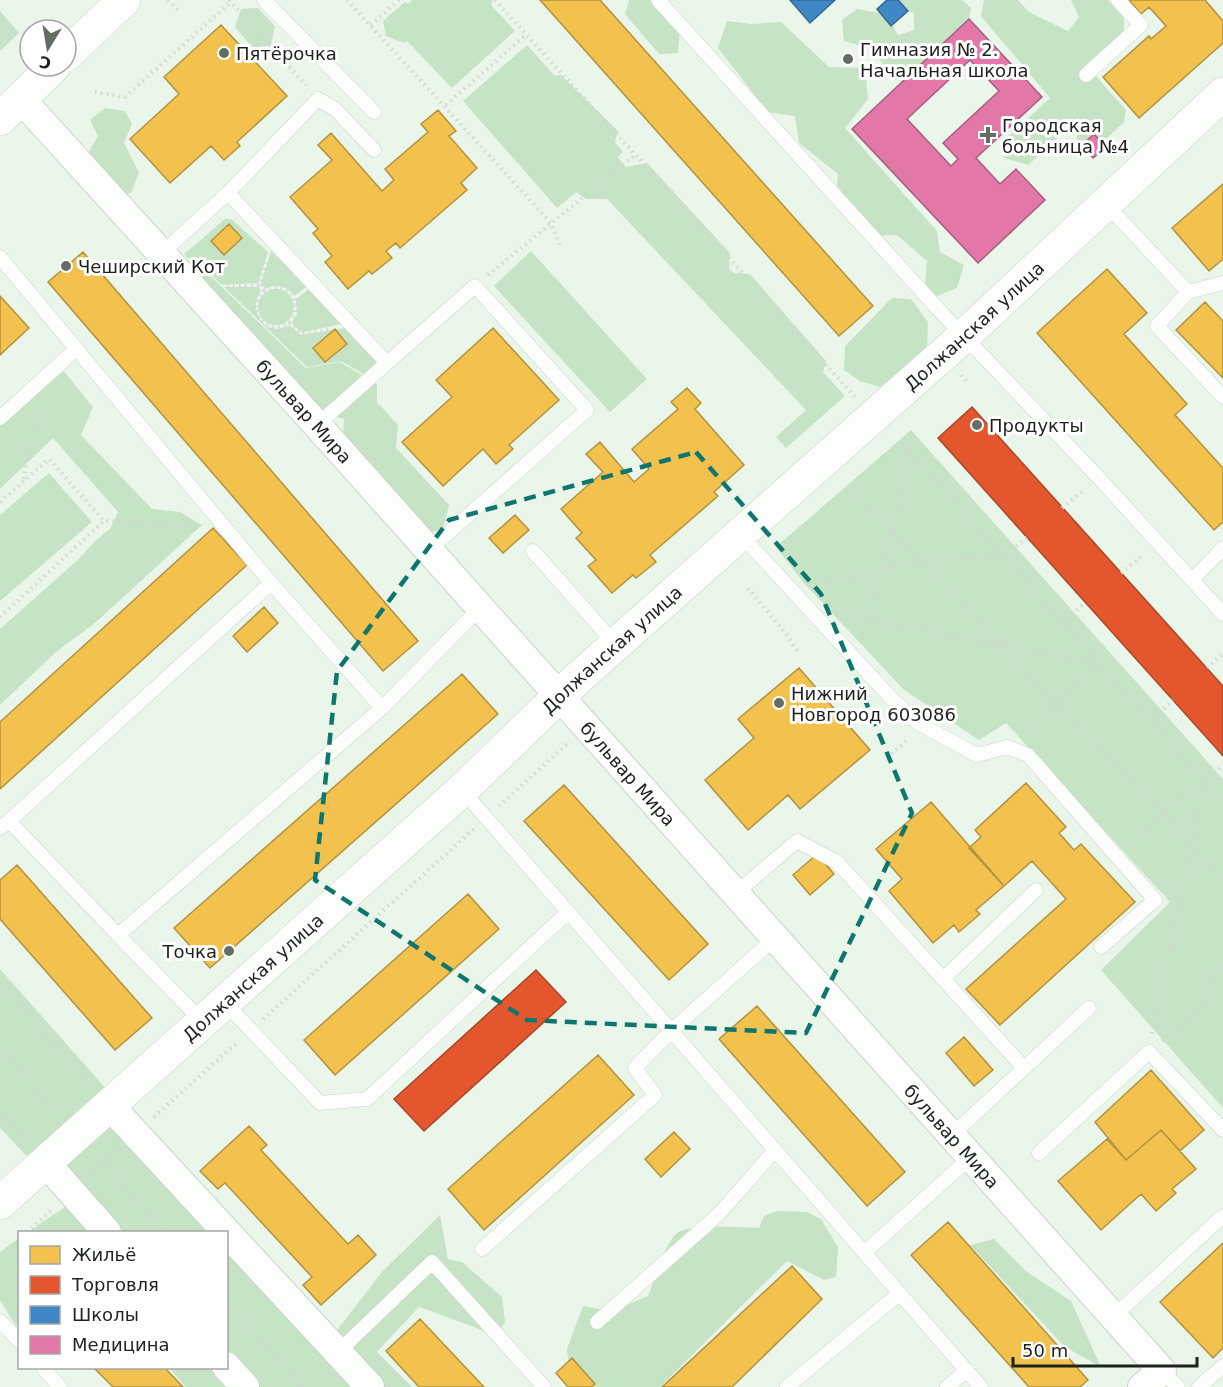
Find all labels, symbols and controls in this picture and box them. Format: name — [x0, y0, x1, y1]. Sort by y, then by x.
north arrow — [18, 18, 78, 78]
place label: Гимназия № 2. Начальная школа — [860, 39, 1029, 81]
place label: Пятёрочка — [236, 43, 337, 64]
marker: Пятёрочка — [217, 46, 231, 60]
text: С — [38, 52, 53, 73]
marker: Гимназия № 2. Начальная школа — [841, 52, 855, 66]
place label: Городская больница №4 — [1002, 115, 1129, 157]
marker: Городская больница №4 — [979, 126, 997, 144]
place label: Чеширский Кот — [78, 256, 225, 277]
street label: Должанская улица — [900, 257, 1048, 394]
marker: Чеширский Кот — [59, 259, 73, 273]
street label: бульвар Мира — [252, 355, 356, 467]
place label: Продукты — [989, 415, 1084, 436]
marker: Продукты — [970, 418, 984, 432]
street label: Должанская улица — [537, 581, 686, 718]
place label: Нижний Новгород 603086 — [791, 683, 956, 725]
marker: Нижний Новгород 603086 — [772, 696, 786, 710]
street label: бульвар Мира — [576, 717, 680, 830]
street label: Должанская улица — [178, 909, 327, 1045]
place label: Точка — [161, 941, 217, 962]
marker: Точка — [222, 944, 236, 958]
street label: бульвар Мира — [900, 1080, 1004, 1192]
legend — [18, 1231, 228, 1369]
text: Жильё — [72, 1244, 136, 1265]
text: Торговля — [71, 1274, 159, 1295]
text: Школы — [72, 1304, 139, 1325]
scale bar — [1013, 1330, 1198, 1368]
text: Медицина — [72, 1334, 170, 1355]
text: 50 m — [1022, 1340, 1068, 1361]

